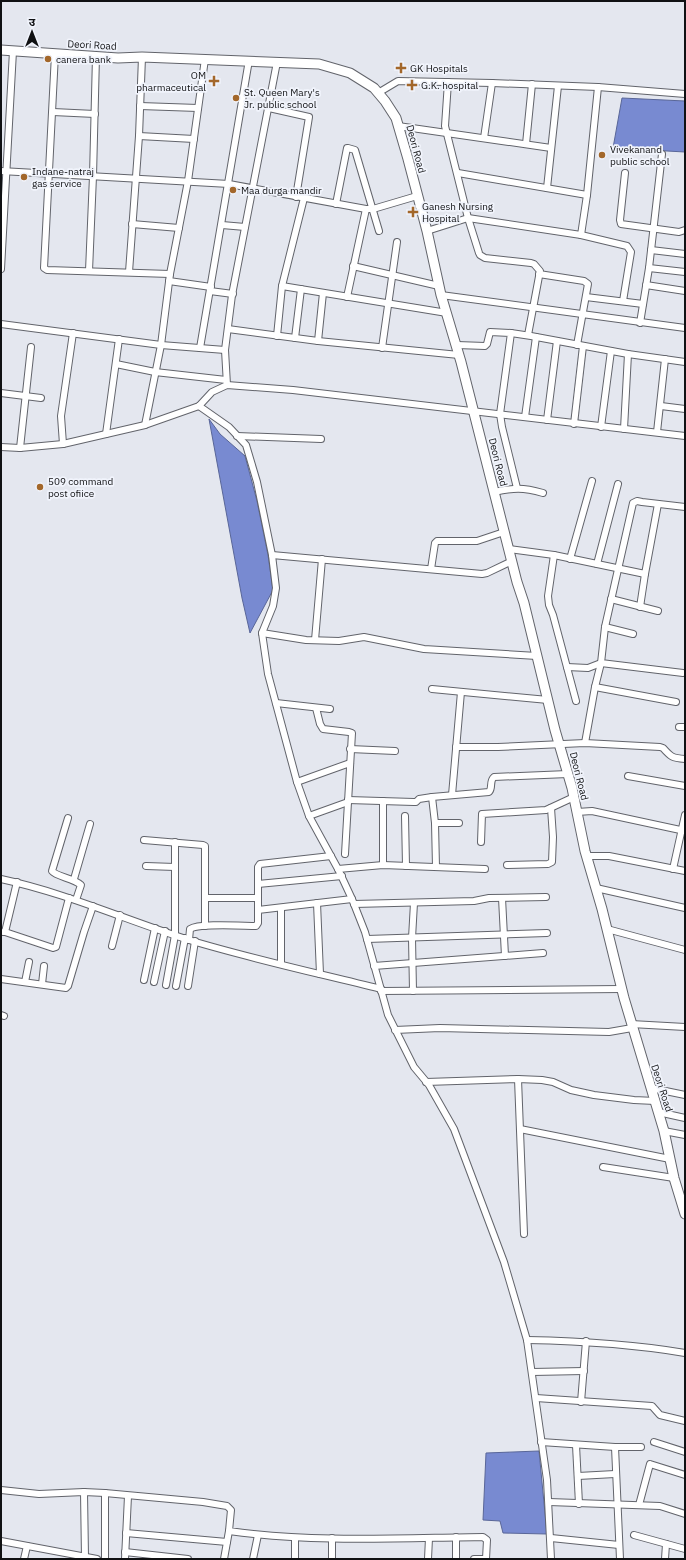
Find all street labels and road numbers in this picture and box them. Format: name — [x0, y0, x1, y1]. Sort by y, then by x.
street label: Deori Road — [67, 37, 117, 53]
street label: Deori Road — [403, 123, 429, 175]
street label: Deori Road — [486, 436, 510, 488]
street label: Deori Road — [567, 750, 591, 802]
street label: Deori Road — [648, 1063, 676, 1113]

